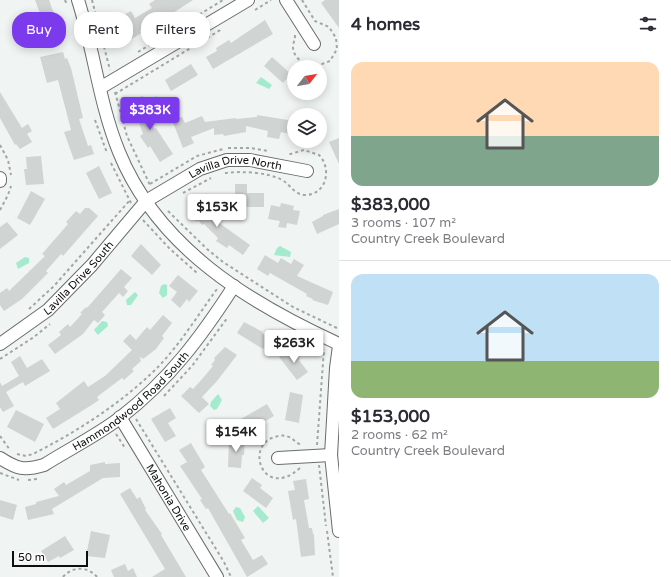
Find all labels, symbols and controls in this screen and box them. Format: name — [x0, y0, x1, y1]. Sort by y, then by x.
chip: Buy — [12, 12, 66, 48]
chip: Rent — [74, 12, 133, 48]
chip: Filters — [141, 12, 210, 48]
icon: filters — [637, 13, 659, 35]
text: 4 homes — [351, 14, 420, 35]
north arrow — [287, 60, 327, 100]
map controls — [287, 60, 327, 148]
icon: home — [469, 88, 541, 160]
pin: $383K — [122, 97, 178, 131]
text: $383K — [129, 102, 171, 118]
button: layers — [287, 108, 327, 148]
street label: Lavilla Drive North — [186, 153, 283, 181]
pin: $153K — [189, 194, 245, 228]
text: $383,000 — [351, 194, 430, 215]
text: $153K — [196, 199, 238, 215]
text: 3 rooms · 107 m² — [351, 215, 456, 231]
text: Country Creek Boulevard — [351, 231, 505, 247]
street label: Lavilla Drive South — [41, 238, 116, 318]
icon: home — [469, 300, 541, 372]
pin: $263K — [266, 330, 322, 364]
text: $263K — [273, 335, 315, 351]
street label: Hammondwood Road South — [70, 349, 191, 453]
text: $153,000 — [351, 406, 430, 427]
pin: $154K — [208, 419, 264, 453]
text: $154K — [215, 424, 257, 440]
text: 2 rooms · 62 m² — [351, 427, 448, 443]
text: Country Creek Boulevard — [351, 443, 505, 459]
street label: Mahonia Drive — [144, 462, 194, 533]
scale bar — [12, 549, 88, 568]
text: 50 m — [18, 551, 45, 564]

